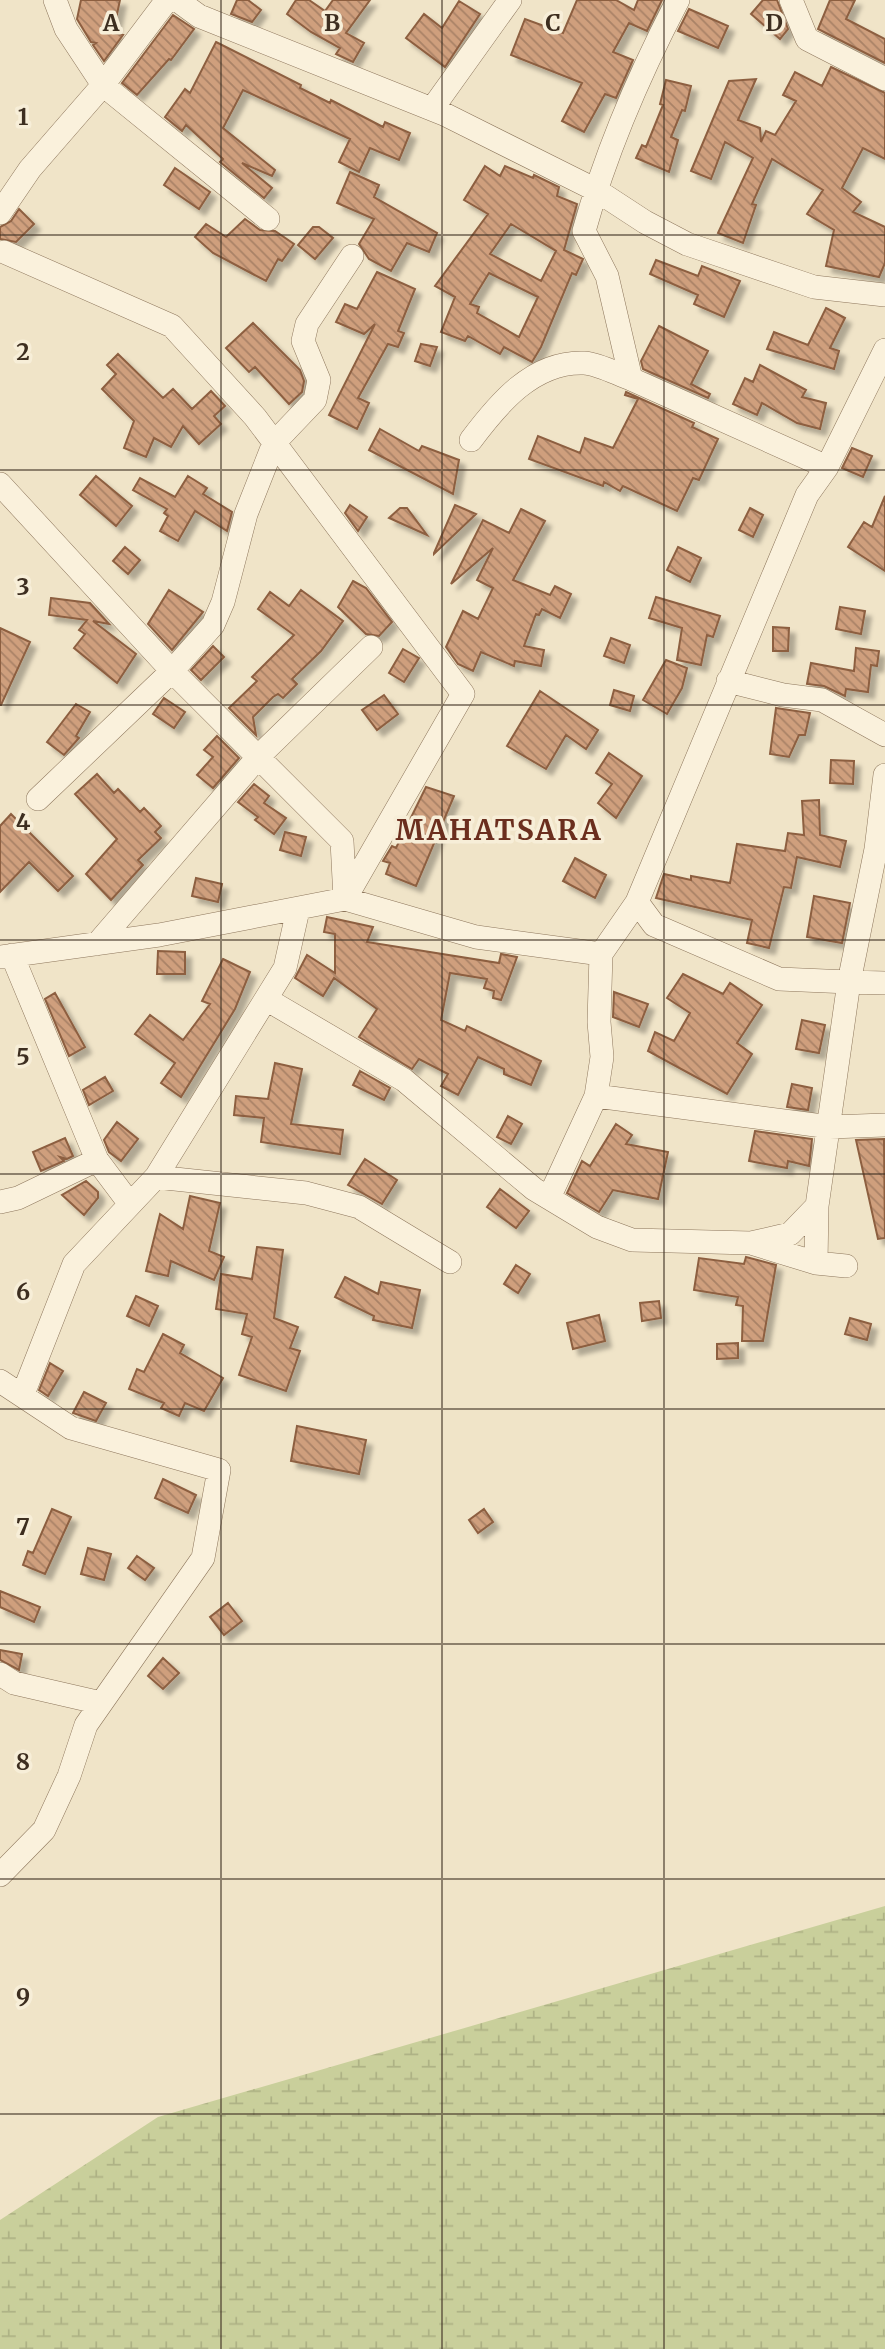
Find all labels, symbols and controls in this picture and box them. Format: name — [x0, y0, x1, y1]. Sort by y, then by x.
text: A — [102, 8, 120, 37]
text: B — [324, 8, 340, 37]
text: C — [545, 8, 561, 37]
text: D — [765, 8, 783, 37]
text: 1 — [18, 102, 29, 131]
text: 2 — [16, 337, 30, 366]
text: 3 — [16, 572, 30, 601]
text: 4 — [16, 807, 31, 836]
district label: MAHATSARA — [396, 812, 602, 848]
text: 5 — [16, 1042, 30, 1071]
text: 6 — [16, 1277, 30, 1306]
text: 7 — [16, 1512, 30, 1541]
text: 8 — [16, 1747, 30, 1776]
text: 9 — [16, 1982, 30, 2011]

